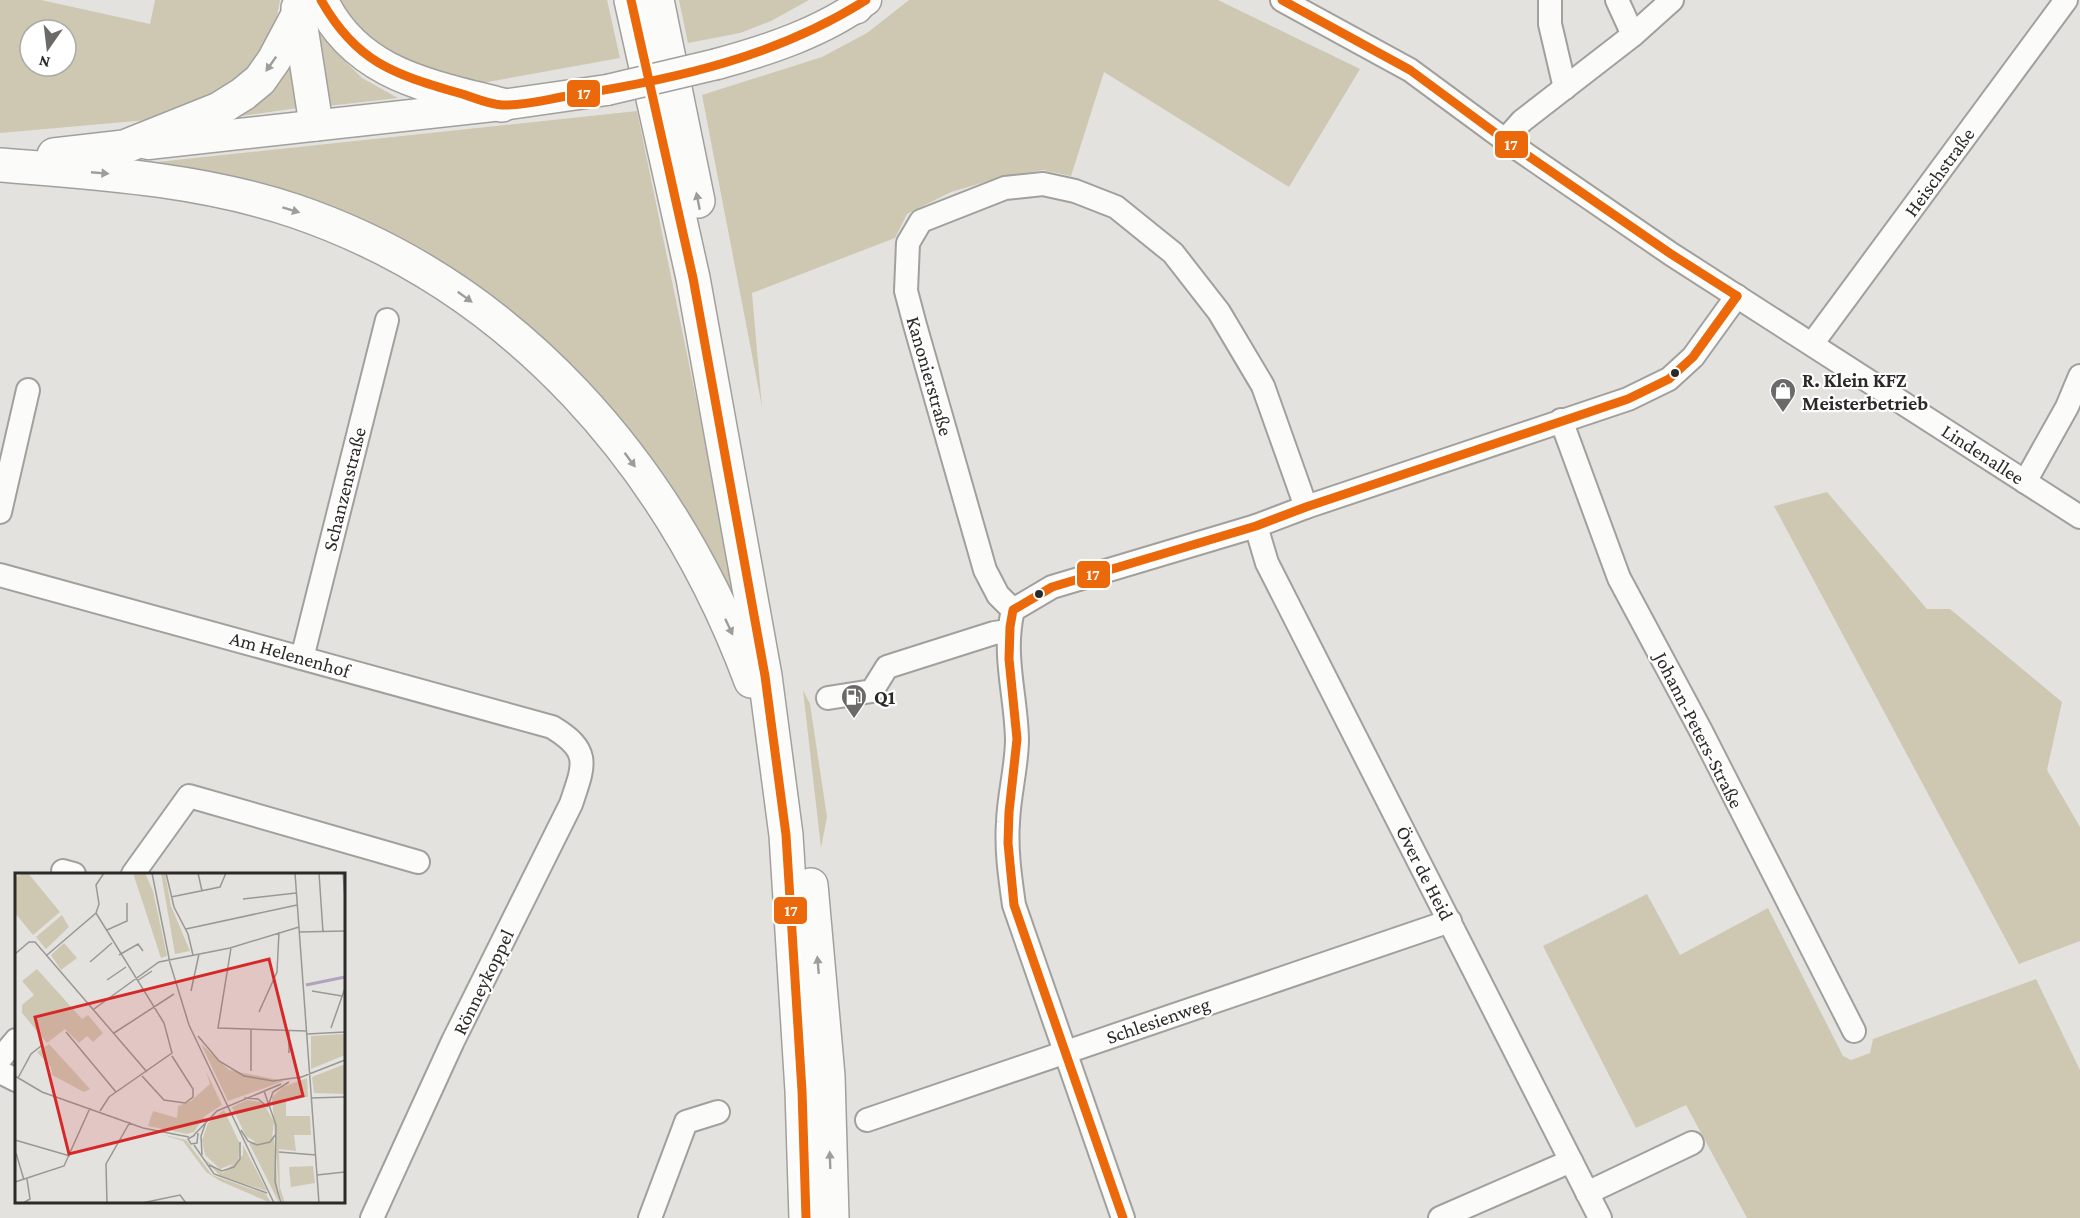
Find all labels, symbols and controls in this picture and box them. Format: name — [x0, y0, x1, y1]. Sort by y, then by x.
north arrow — [18, 18, 78, 78]
text: N — [37, 52, 52, 72]
one-way arrow — [265, 55, 277, 71]
line badge: 17 — [566, 79, 601, 108]
text: 17 — [577, 85, 591, 102]
street label: Heischstraße — [1899, 123, 1979, 221]
line badge: 17 — [1494, 130, 1529, 159]
text: 17 — [1504, 136, 1518, 153]
one-way arrow — [91, 168, 110, 178]
one-way arrow — [693, 192, 703, 210]
one-way arrow — [282, 206, 300, 216]
one-way arrow — [457, 291, 473, 303]
street label: Kanonierstraße — [902, 314, 958, 439]
unlabelled marker — [1669, 367, 1681, 379]
place label: R. Klein KFZ Meisterbetrieb — [1802, 369, 1928, 414]
shop icon: R. Klein KFZ Meisterbetrieb — [1768, 376, 1798, 414]
street label: Lindenallee — [1938, 419, 2028, 489]
street label: Schanzenstraße — [318, 425, 370, 553]
one-way arrow — [624, 451, 636, 467]
line badge: 17 — [1076, 560, 1111, 589]
text: 17 — [1086, 566, 1100, 583]
unlabelled marker — [1033, 588, 1045, 600]
one-way arrow — [724, 619, 733, 636]
street label: Am Helenenhof — [227, 626, 354, 682]
street label: Johann-Peters-Straße — [1648, 646, 1748, 812]
fuel station icon: Q1 — [839, 682, 869, 720]
place label: Q1 — [874, 686, 896, 708]
street label: Över de Heid — [1392, 822, 1458, 924]
inset map — [15, 873, 345, 1203]
line badge: 17 — [773, 896, 808, 925]
text: 17 — [784, 902, 798, 919]
street label: Rönneykoppel — [448, 926, 519, 1039]
one-way arrow — [813, 955, 823, 974]
street label: Schlesienweg — [1103, 992, 1213, 1049]
one-way arrow — [825, 1150, 835, 1169]

